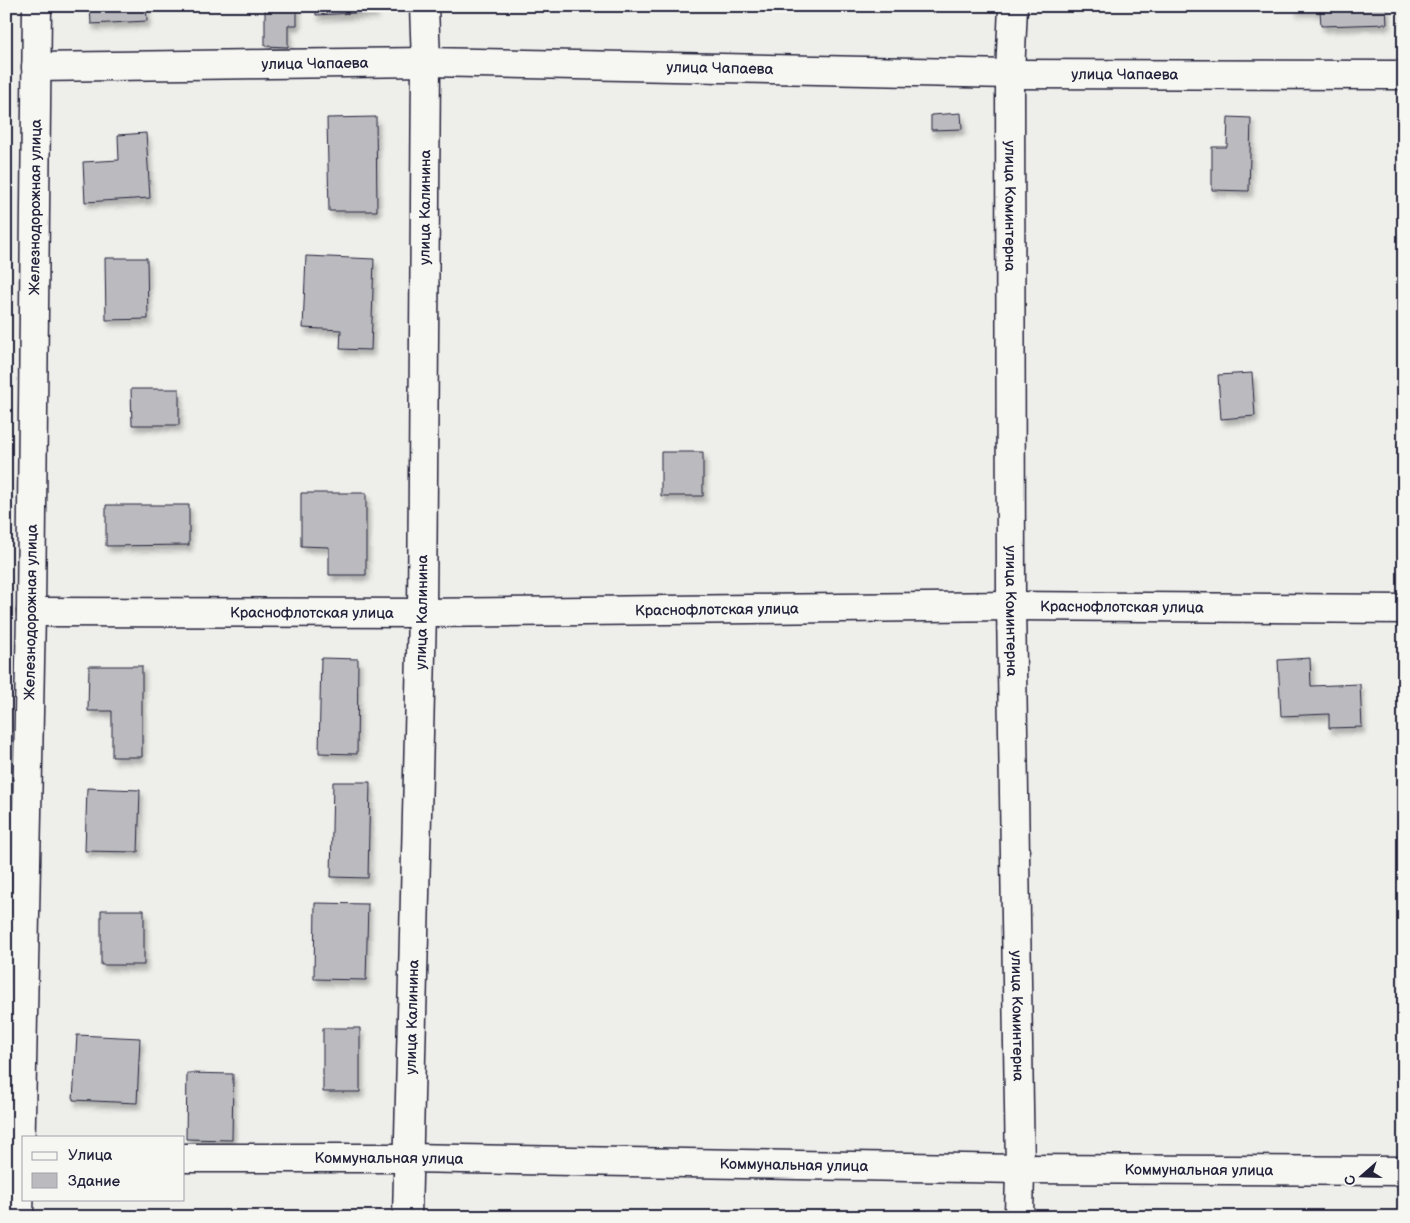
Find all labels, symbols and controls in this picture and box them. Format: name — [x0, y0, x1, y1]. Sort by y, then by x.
street label: улица Чапаева — [261, 53, 369, 74]
street label: улица Чапаева — [666, 57, 774, 79]
street label: улица Чапаева — [1071, 65, 1179, 84]
street label: Железнодорожная улица — [25, 119, 45, 295]
street label: улица Коминтерна — [1001, 140, 1020, 272]
street label: улица Калинина — [415, 149, 435, 265]
street label: Железнодорожная улица — [20, 524, 41, 700]
street label: улица Коминтерна — [1001, 545, 1022, 677]
street label: улица Калинина — [411, 554, 432, 670]
street label: Краснофлотская улица — [1040, 597, 1204, 617]
street label: Краснофлотская улица — [635, 599, 799, 620]
street label: Краснофлотская улица — [230, 603, 394, 622]
street label: улица Коминтерна — [1007, 950, 1028, 1082]
street label: улица Калинина — [401, 959, 423, 1075]
legend — [22, 1136, 185, 1200]
text: Улица — [68, 1146, 113, 1165]
street label: Коммунальная улица — [315, 1149, 464, 1168]
north arrow — [1338, 1150, 1388, 1200]
street label: Коммунальная улица — [719, 1154, 869, 1176]
street label: Коммунальная улица — [1124, 1160, 1274, 1180]
text: Здание — [68, 1172, 120, 1191]
text: С — [1341, 1173, 1360, 1188]

